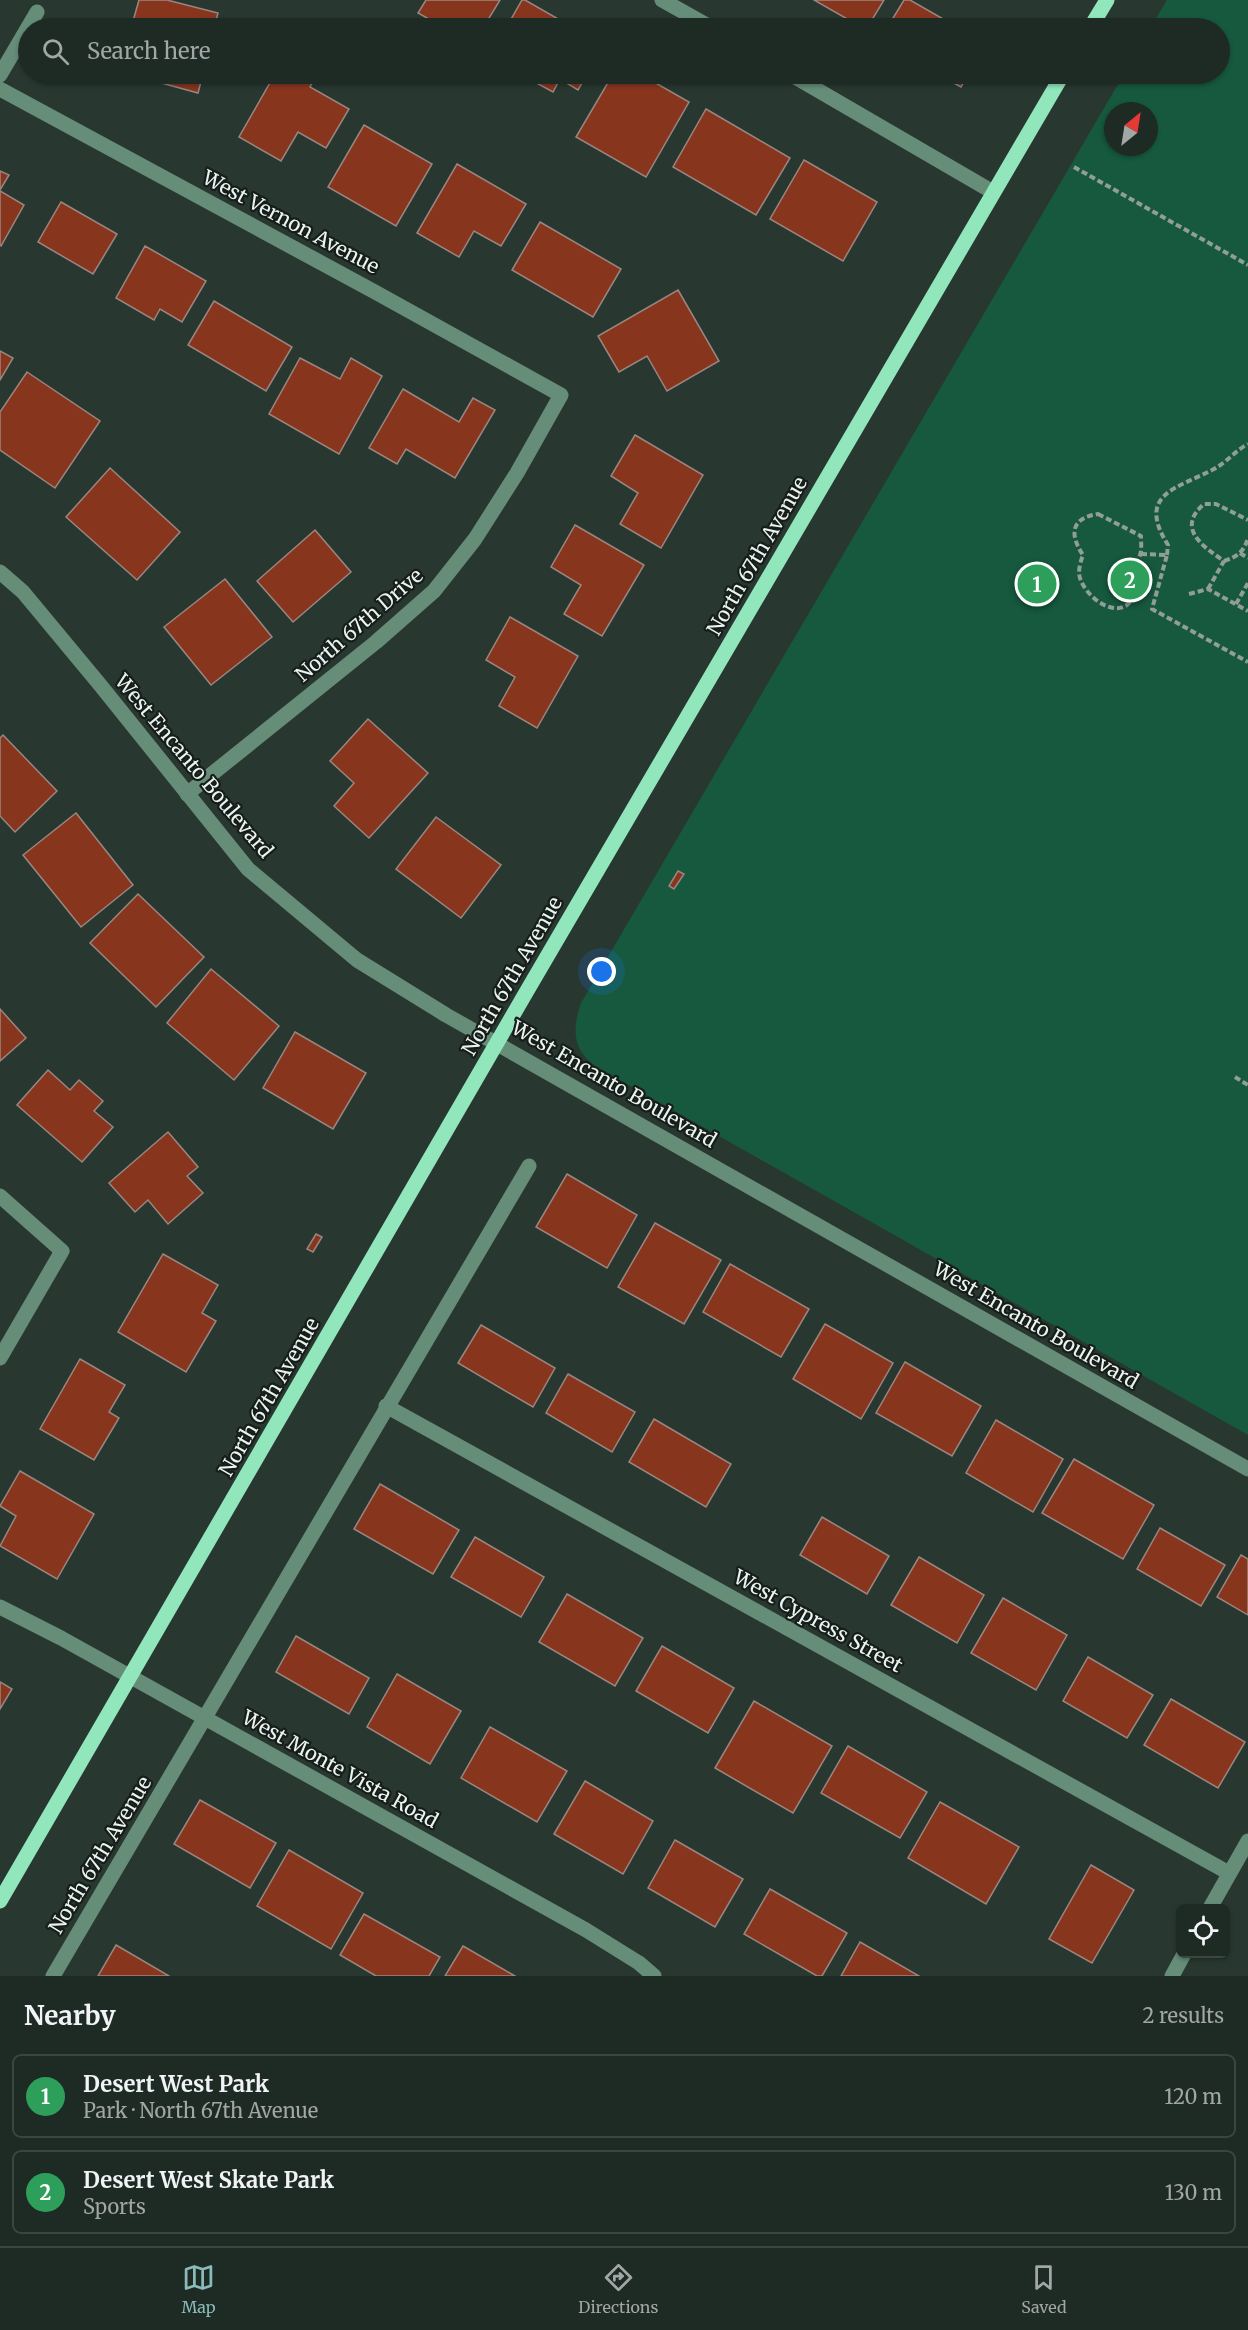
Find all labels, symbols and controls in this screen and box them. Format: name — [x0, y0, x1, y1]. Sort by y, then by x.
search box — [18, 18, 1230, 84]
icon: search — [39, 35, 72, 68]
text: Search here — [87, 37, 210, 65]
north arrow — [1104, 102, 1158, 156]
street label: West Vernon Avenue — [198, 164, 384, 279]
street label: North 67th Avenue — [701, 472, 812, 640]
pin: 2 — [1110, 558, 1150, 602]
street label: North 67th Drive — [290, 562, 428, 687]
pin: 1 — [1018, 562, 1056, 606]
street label: West Encanto Boulevard — [109, 668, 279, 863]
street label: North 67th Avenue — [456, 892, 567, 1060]
your location — [587, 957, 616, 986]
street label: West Encanto Boulevard — [506, 1014, 721, 1153]
street label: West Encanto Boulevard — [928, 1255, 1143, 1394]
street label: North 67th Avenue — [213, 1313, 324, 1481]
street label: West Cypress Street — [728, 1563, 907, 1678]
street label: West Monte Vista Road — [237, 1704, 443, 1833]
street label: North 67th Avenue — [43, 1772, 156, 1938]
map controls — [1176, 1904, 1230, 1958]
button: locate — [1176, 1904, 1230, 1958]
text: Nearby — [24, 1999, 116, 2032]
text: 2 results — [1142, 2003, 1224, 2028]
text: Desert West Park — [83, 2070, 269, 2098]
text: 1 — [41, 2084, 50, 2109]
text: 120 m — [1164, 2084, 1222, 2109]
text: Park · North 67th Avenue — [83, 2098, 318, 2123]
text: Desert West Skate Park — [83, 2166, 334, 2194]
text: 2 — [40, 2180, 51, 2205]
text: 130 m — [1165, 2180, 1222, 2205]
text: Sports — [83, 2194, 146, 2219]
tab: Map — [181, 2261, 216, 2317]
tab: Directions — [578, 2261, 658, 2317]
tab: Saved — [1021, 2261, 1067, 2317]

